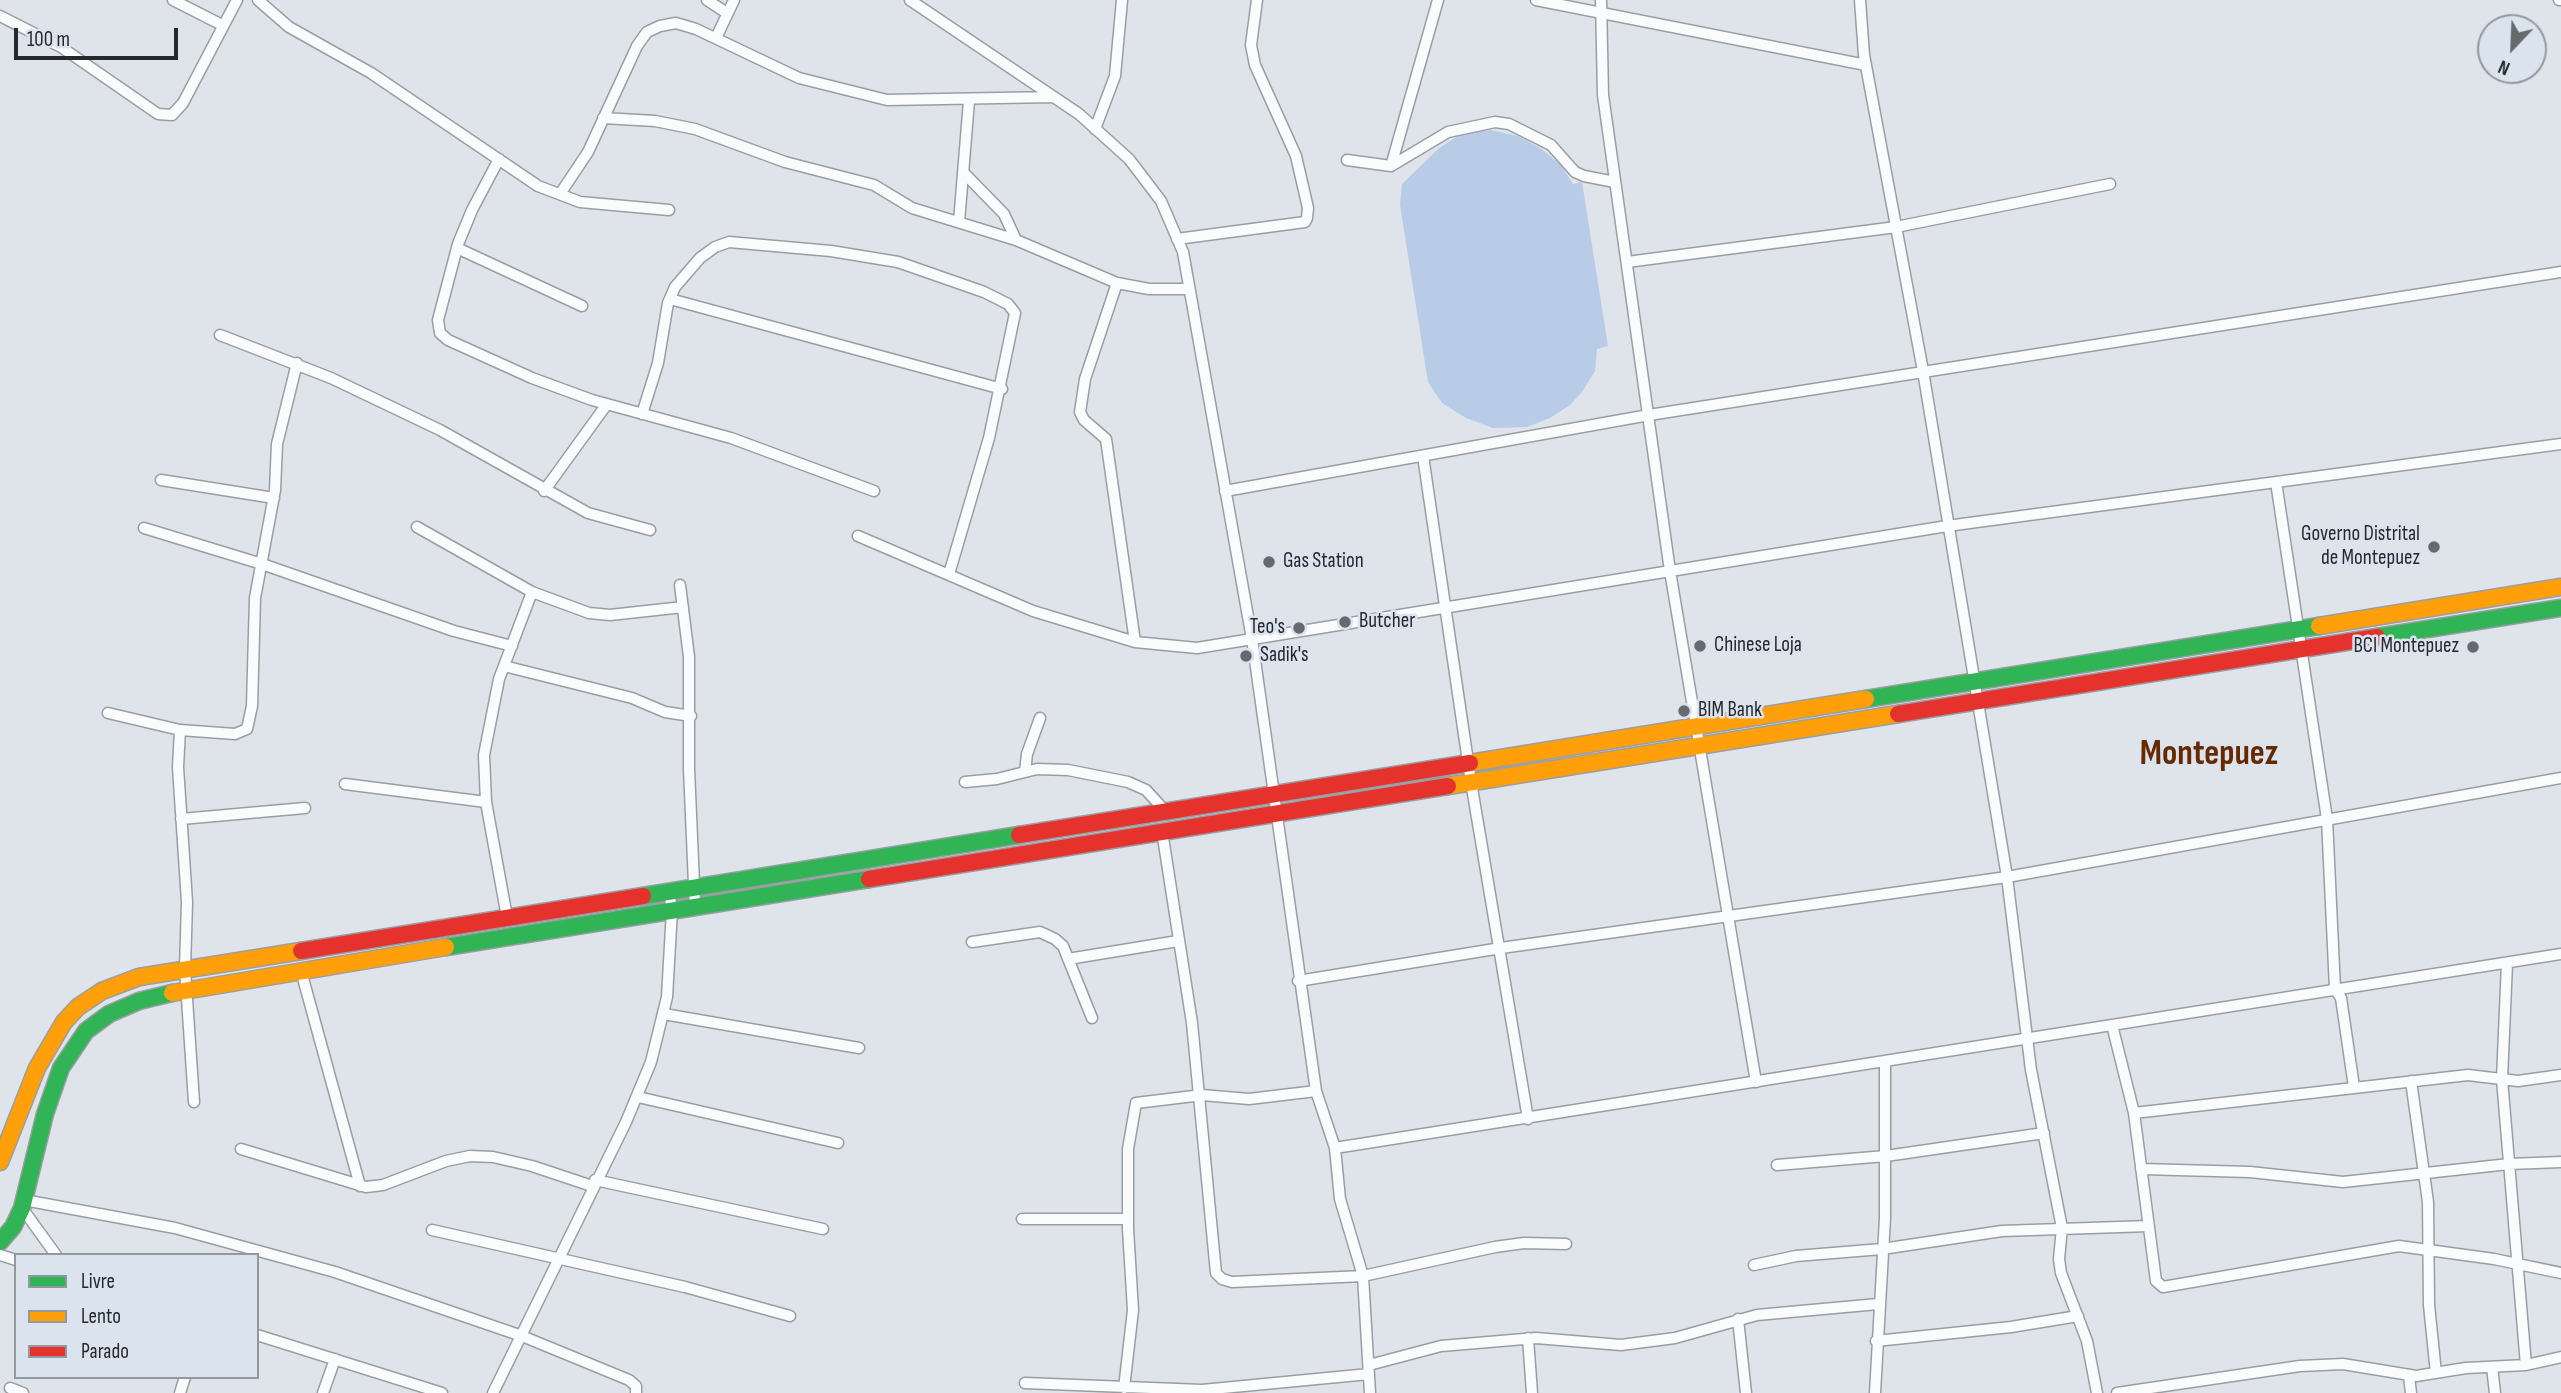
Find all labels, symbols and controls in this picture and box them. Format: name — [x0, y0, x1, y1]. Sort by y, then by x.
scale bar — [18, 14, 182, 58]
north arrow — [2477, 14, 2547, 84]
text: 100 m — [27, 27, 70, 52]
text: N — [2495, 54, 2514, 80]
place label: Governo Distrital de Montepuez — [2301, 522, 2420, 572]
marker: Governo Distrital de Montepuez — [2426, 539, 2442, 555]
place label: Gas Station — [1283, 549, 1364, 575]
marker: Gas Station — [1261, 554, 1277, 570]
place label: Butcher — [1359, 609, 1415, 635]
marker: Butcher — [1337, 614, 1353, 630]
place label: Teo's — [1250, 615, 1285, 641]
marker: Teo's — [1291, 620, 1307, 636]
place label: Chinese Loja — [1714, 633, 1802, 659]
place label: BCI Montepuez — [2353, 634, 2459, 660]
marker: Chinese Loja — [1692, 638, 1708, 654]
marker: BCI Montepuez — [2465, 639, 2481, 655]
place label: Sadik's — [1260, 643, 1309, 669]
marker: Sadik's — [1238, 648, 1254, 664]
place label: BIM Bank — [1698, 698, 1762, 724]
marker: BIM Bank — [1676, 703, 1692, 719]
district label: Montepuez — [2140, 734, 2278, 776]
legend — [14, 1253, 259, 1379]
text: Livre — [81, 1269, 115, 1294]
text: Lento — [81, 1304, 121, 1329]
text: Parado — [81, 1339, 129, 1364]

